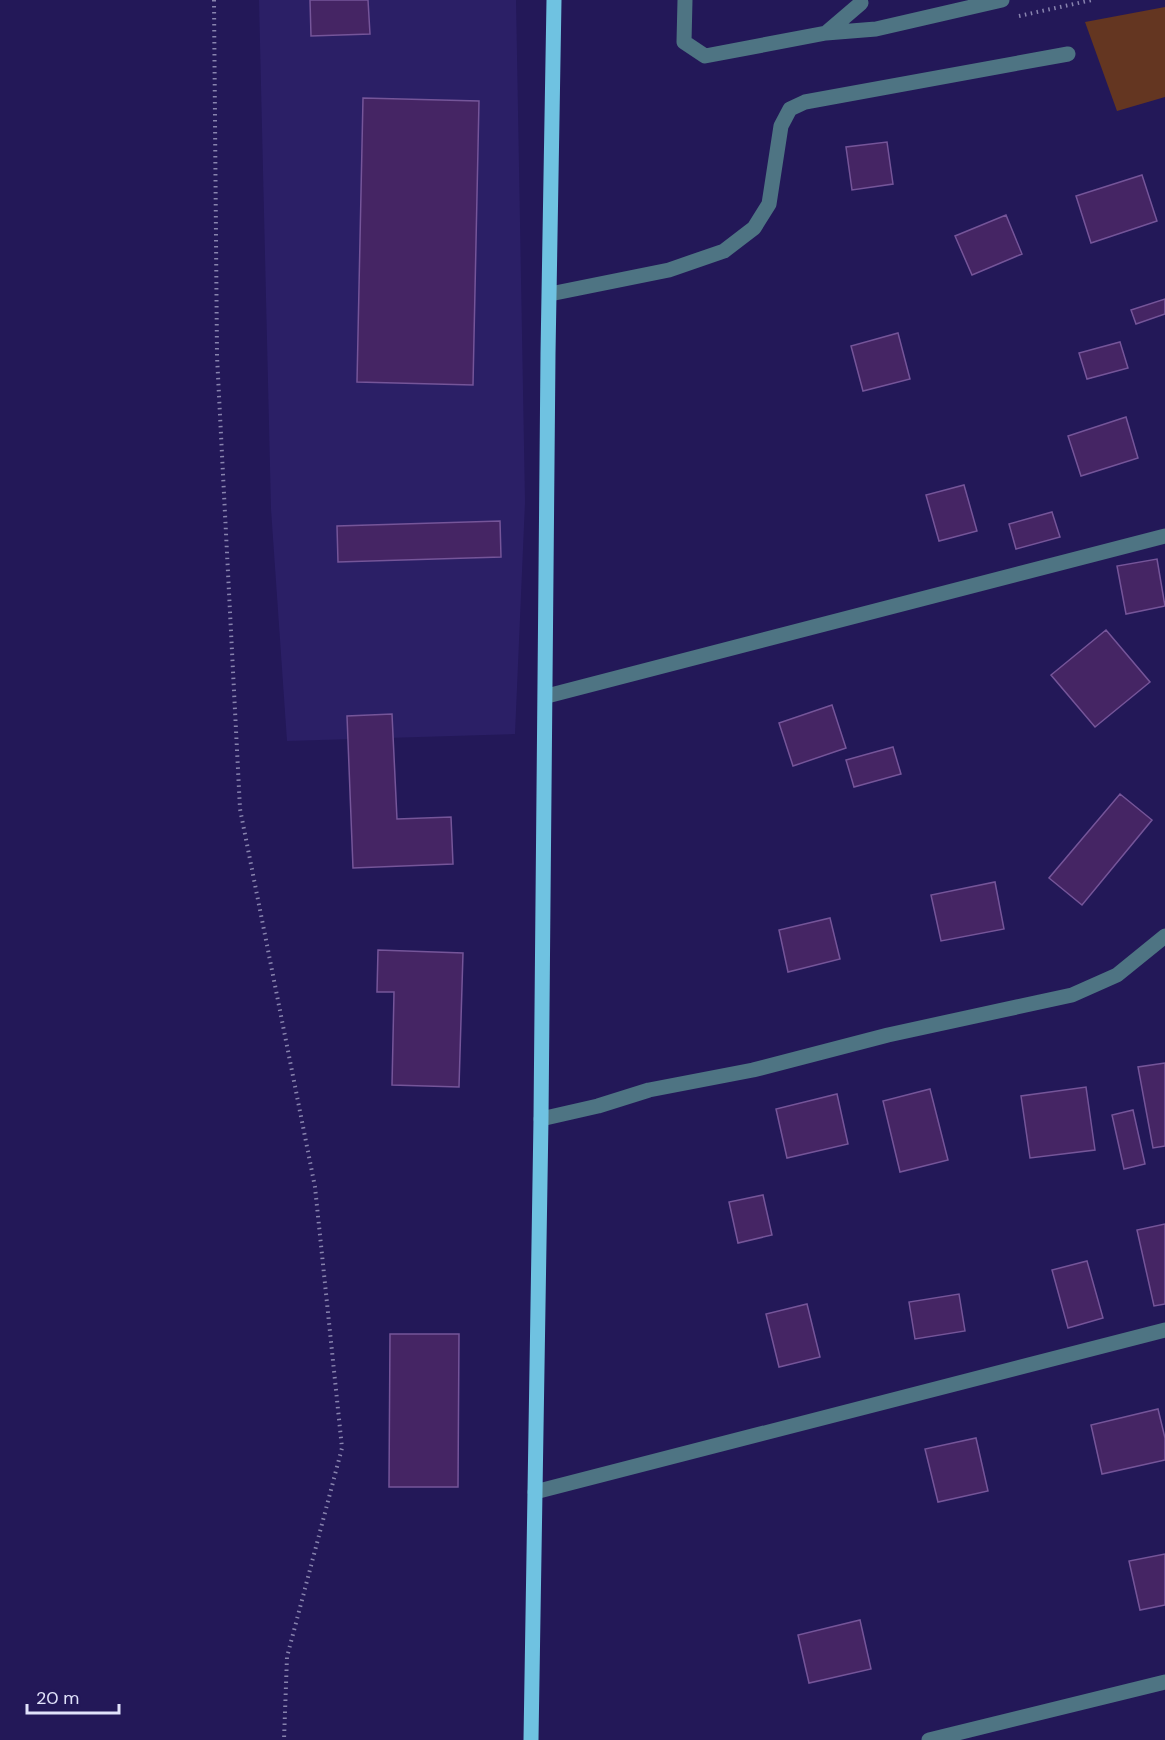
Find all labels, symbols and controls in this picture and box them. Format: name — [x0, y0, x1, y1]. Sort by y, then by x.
scale bar — [27, 1677, 118, 1715]
text: 20 m — [36, 1686, 79, 1710]

